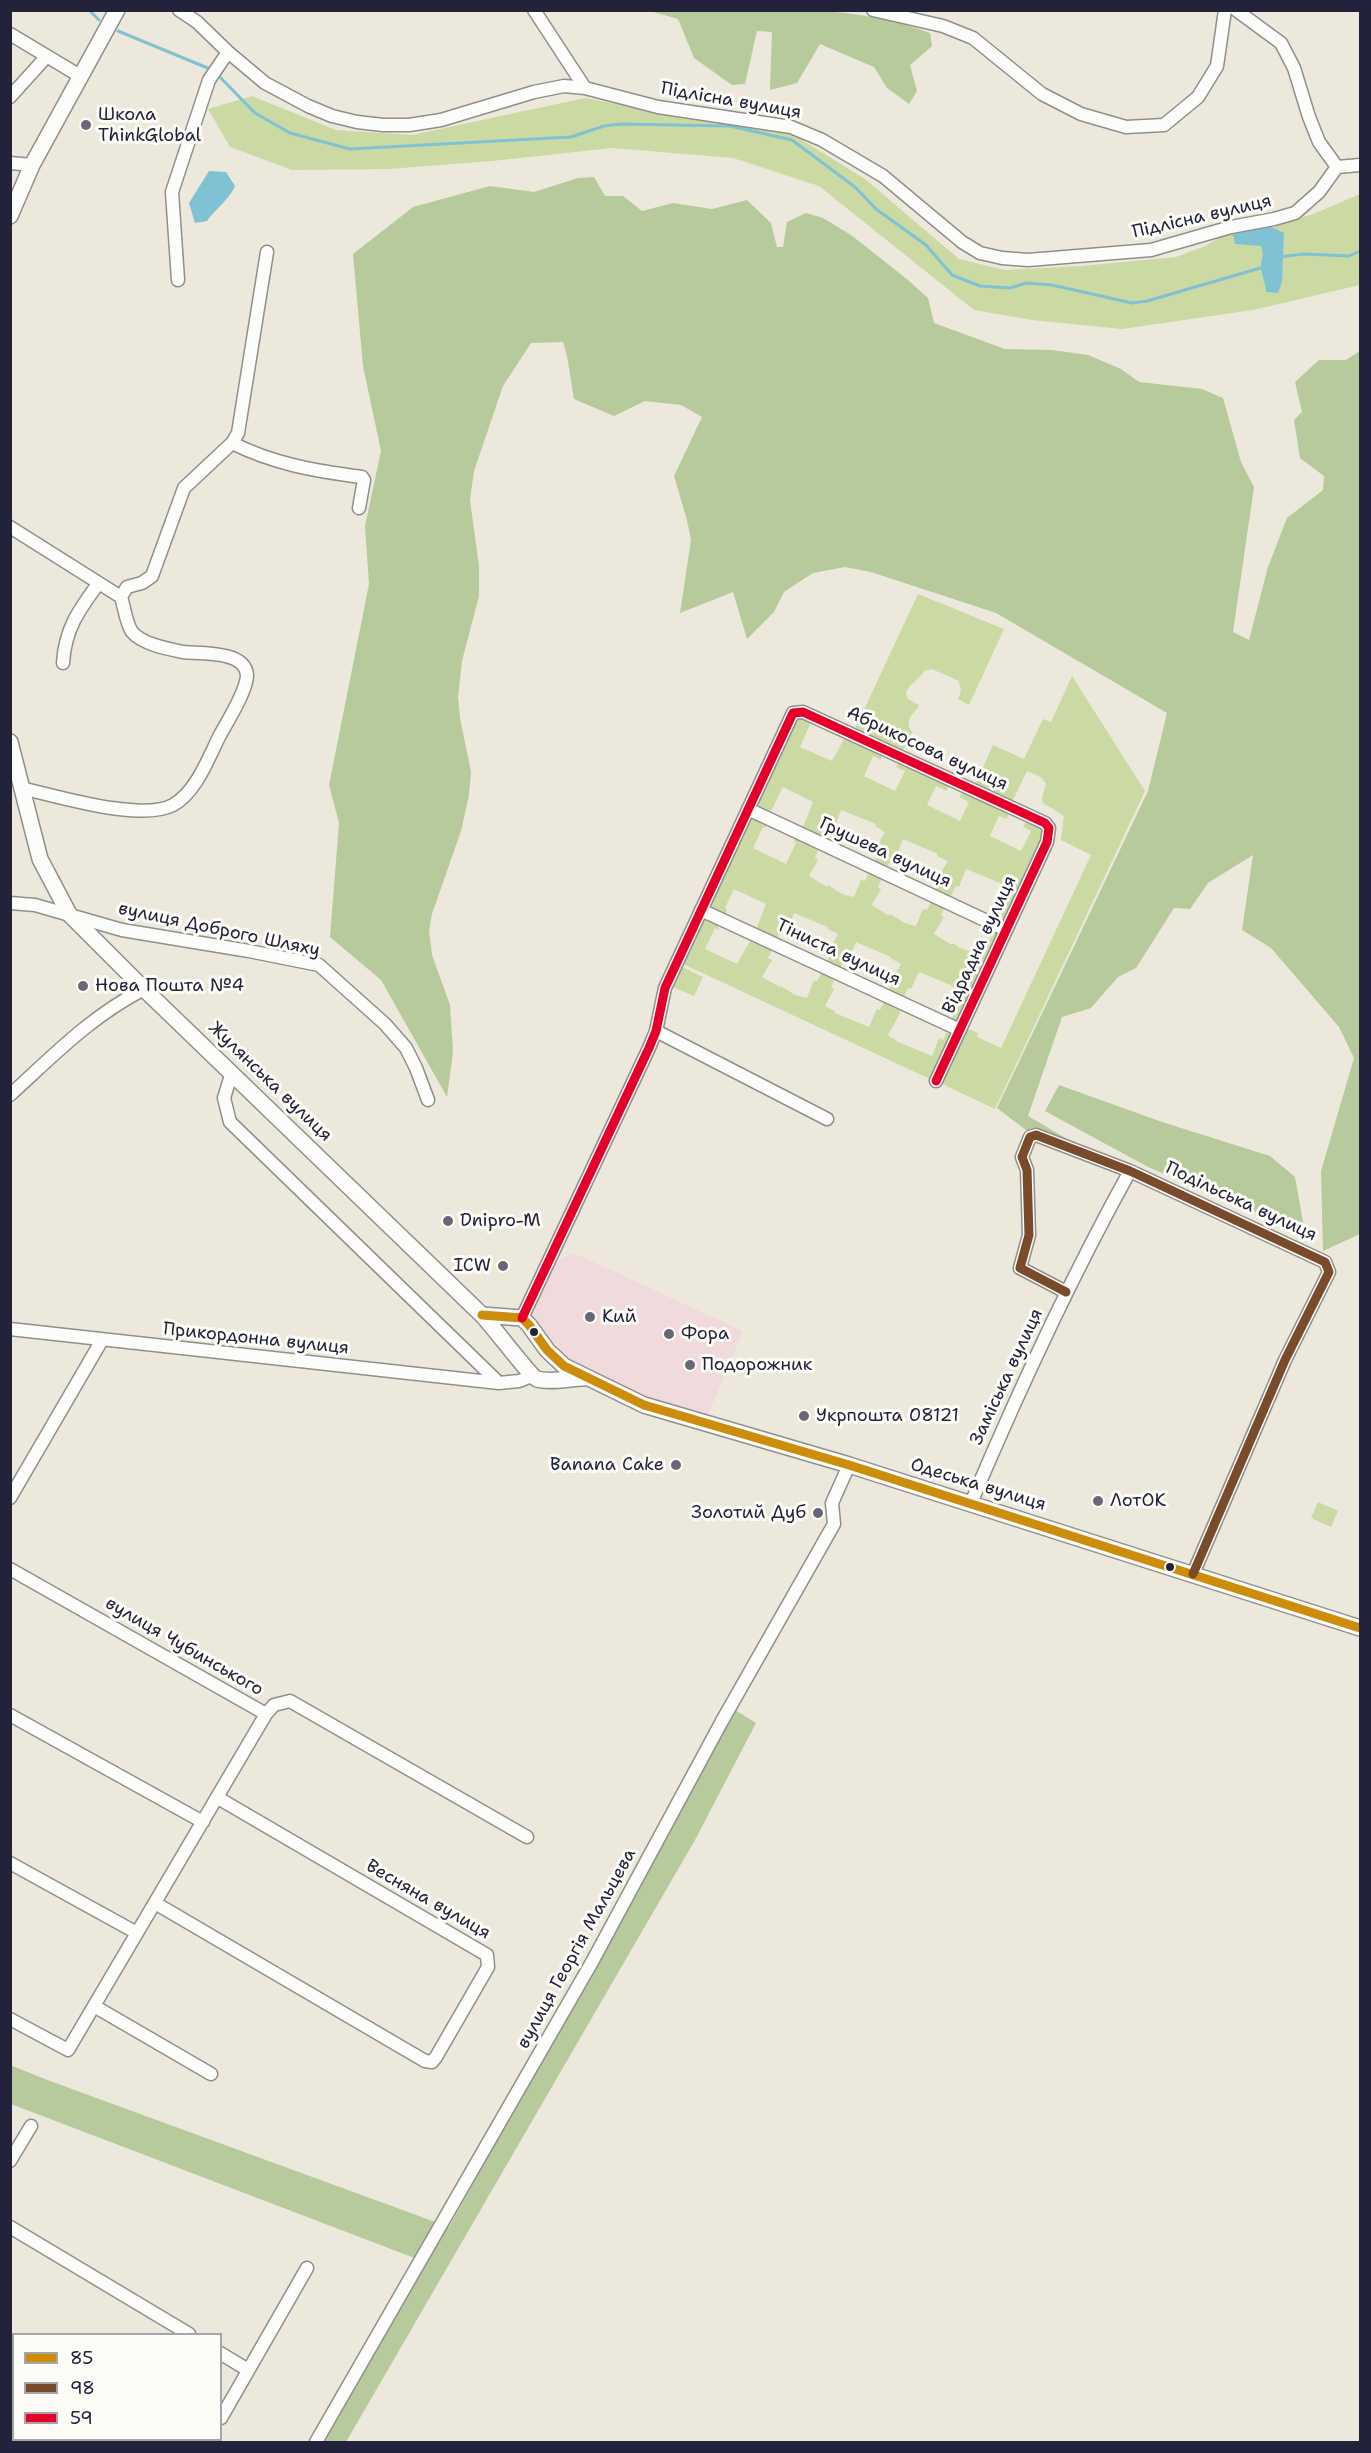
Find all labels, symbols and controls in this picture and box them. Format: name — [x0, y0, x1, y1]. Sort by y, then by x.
street label: Підлісна вулиця — [659, 78, 803, 124]
place label: Школа ThinkGlobal — [98, 104, 201, 146]
marker: Школа ThinkGlobal — [79, 118, 93, 132]
street label: Підлісна вулиця — [1130, 190, 1274, 244]
street label: Абрикосова вулиця — [843, 702, 1011, 796]
street label: Грушева вулиця — [816, 813, 954, 893]
street label: Відрадна вулиця — [938, 872, 1022, 1018]
street label: вулиця Доброго Шляху — [116, 898, 322, 962]
street label: Тіниста вулиця — [772, 915, 904, 991]
place label: Нова Пошта №4 — [95, 975, 244, 997]
marker: Нова Пошта №4 — [76, 979, 90, 993]
street label: Жулянська вулиця — [204, 1018, 336, 1146]
street label: Подільська вулиця — [1162, 1157, 1320, 1247]
place label: Dnipro-M — [460, 1210, 541, 1232]
marker: Dnipro-M — [441, 1214, 455, 1228]
place label: ICW — [453, 1255, 491, 1277]
marker: ICW — [496, 1259, 510, 1273]
street label: Заміська вулиця — [966, 1305, 1048, 1449]
place label: Кий — [602, 1306, 636, 1328]
marker: Кий — [583, 1310, 597, 1324]
street label: Прикордонна вулиця — [162, 1319, 350, 1359]
place label: Фора — [681, 1323, 729, 1345]
unlabelled marker — [528, 1326, 540, 1338]
marker: Фора — [662, 1327, 676, 1341]
place label: Подорожник — [702, 1354, 812, 1376]
marker: Подорожник — [683, 1358, 697, 1372]
place label: Укрпошта 08121 — [816, 1405, 959, 1427]
marker: Укрпошта 08121 — [797, 1409, 811, 1423]
place label: Banana Cake — [550, 1454, 664, 1476]
street label: Одеська вулиця — [908, 1454, 1048, 1516]
marker: Banana Cake — [669, 1458, 683, 1472]
place label: ЛотОК — [1110, 1490, 1166, 1512]
marker: ЛотОК — [1091, 1494, 1105, 1508]
place label: Золотий Дуб — [691, 1502, 806, 1524]
marker: Золотий Дуб — [811, 1506, 825, 1520]
unlabelled marker — [1164, 1561, 1176, 1573]
street label: вулиця Чубинського — [101, 1593, 267, 1701]
street label: вулиця Георгія Мальцева — [513, 1845, 641, 2053]
street label: Весняна вулиця — [362, 1856, 494, 1944]
legend — [12, 2333, 222, 2441]
text: 85 — [70, 2346, 93, 2370]
text: 98 — [70, 2376, 95, 2400]
text: 59 — [70, 2406, 93, 2430]

